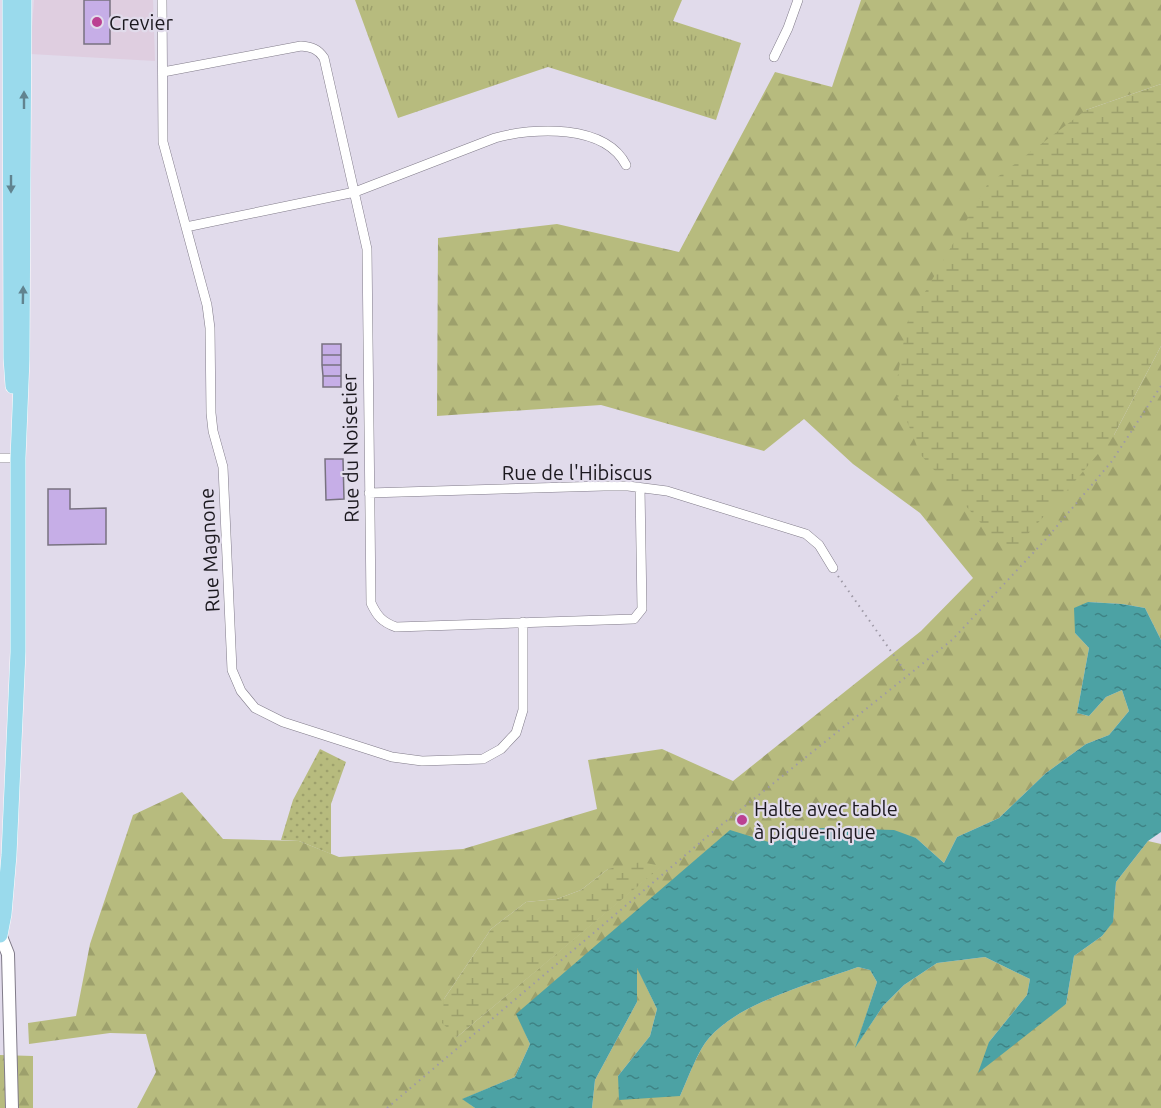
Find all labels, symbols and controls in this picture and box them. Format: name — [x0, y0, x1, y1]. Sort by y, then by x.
place label: Crevier — [109, 11, 174, 34]
marker: Crevier — [90, 15, 104, 29]
one-way arrow — [19, 90, 29, 109]
one-way arrow — [6, 175, 16, 194]
one-way arrow — [18, 285, 28, 304]
street label: Rue du Noisetier — [337, 373, 363, 523]
street label: Rue de l'Hibiscus — [502, 461, 652, 484]
street label: Rue Magnone — [194, 487, 224, 613]
place label: Halte avec table à pique-nique — [754, 797, 898, 843]
marker: Halte avec table à pique-nique — [735, 813, 749, 827]

